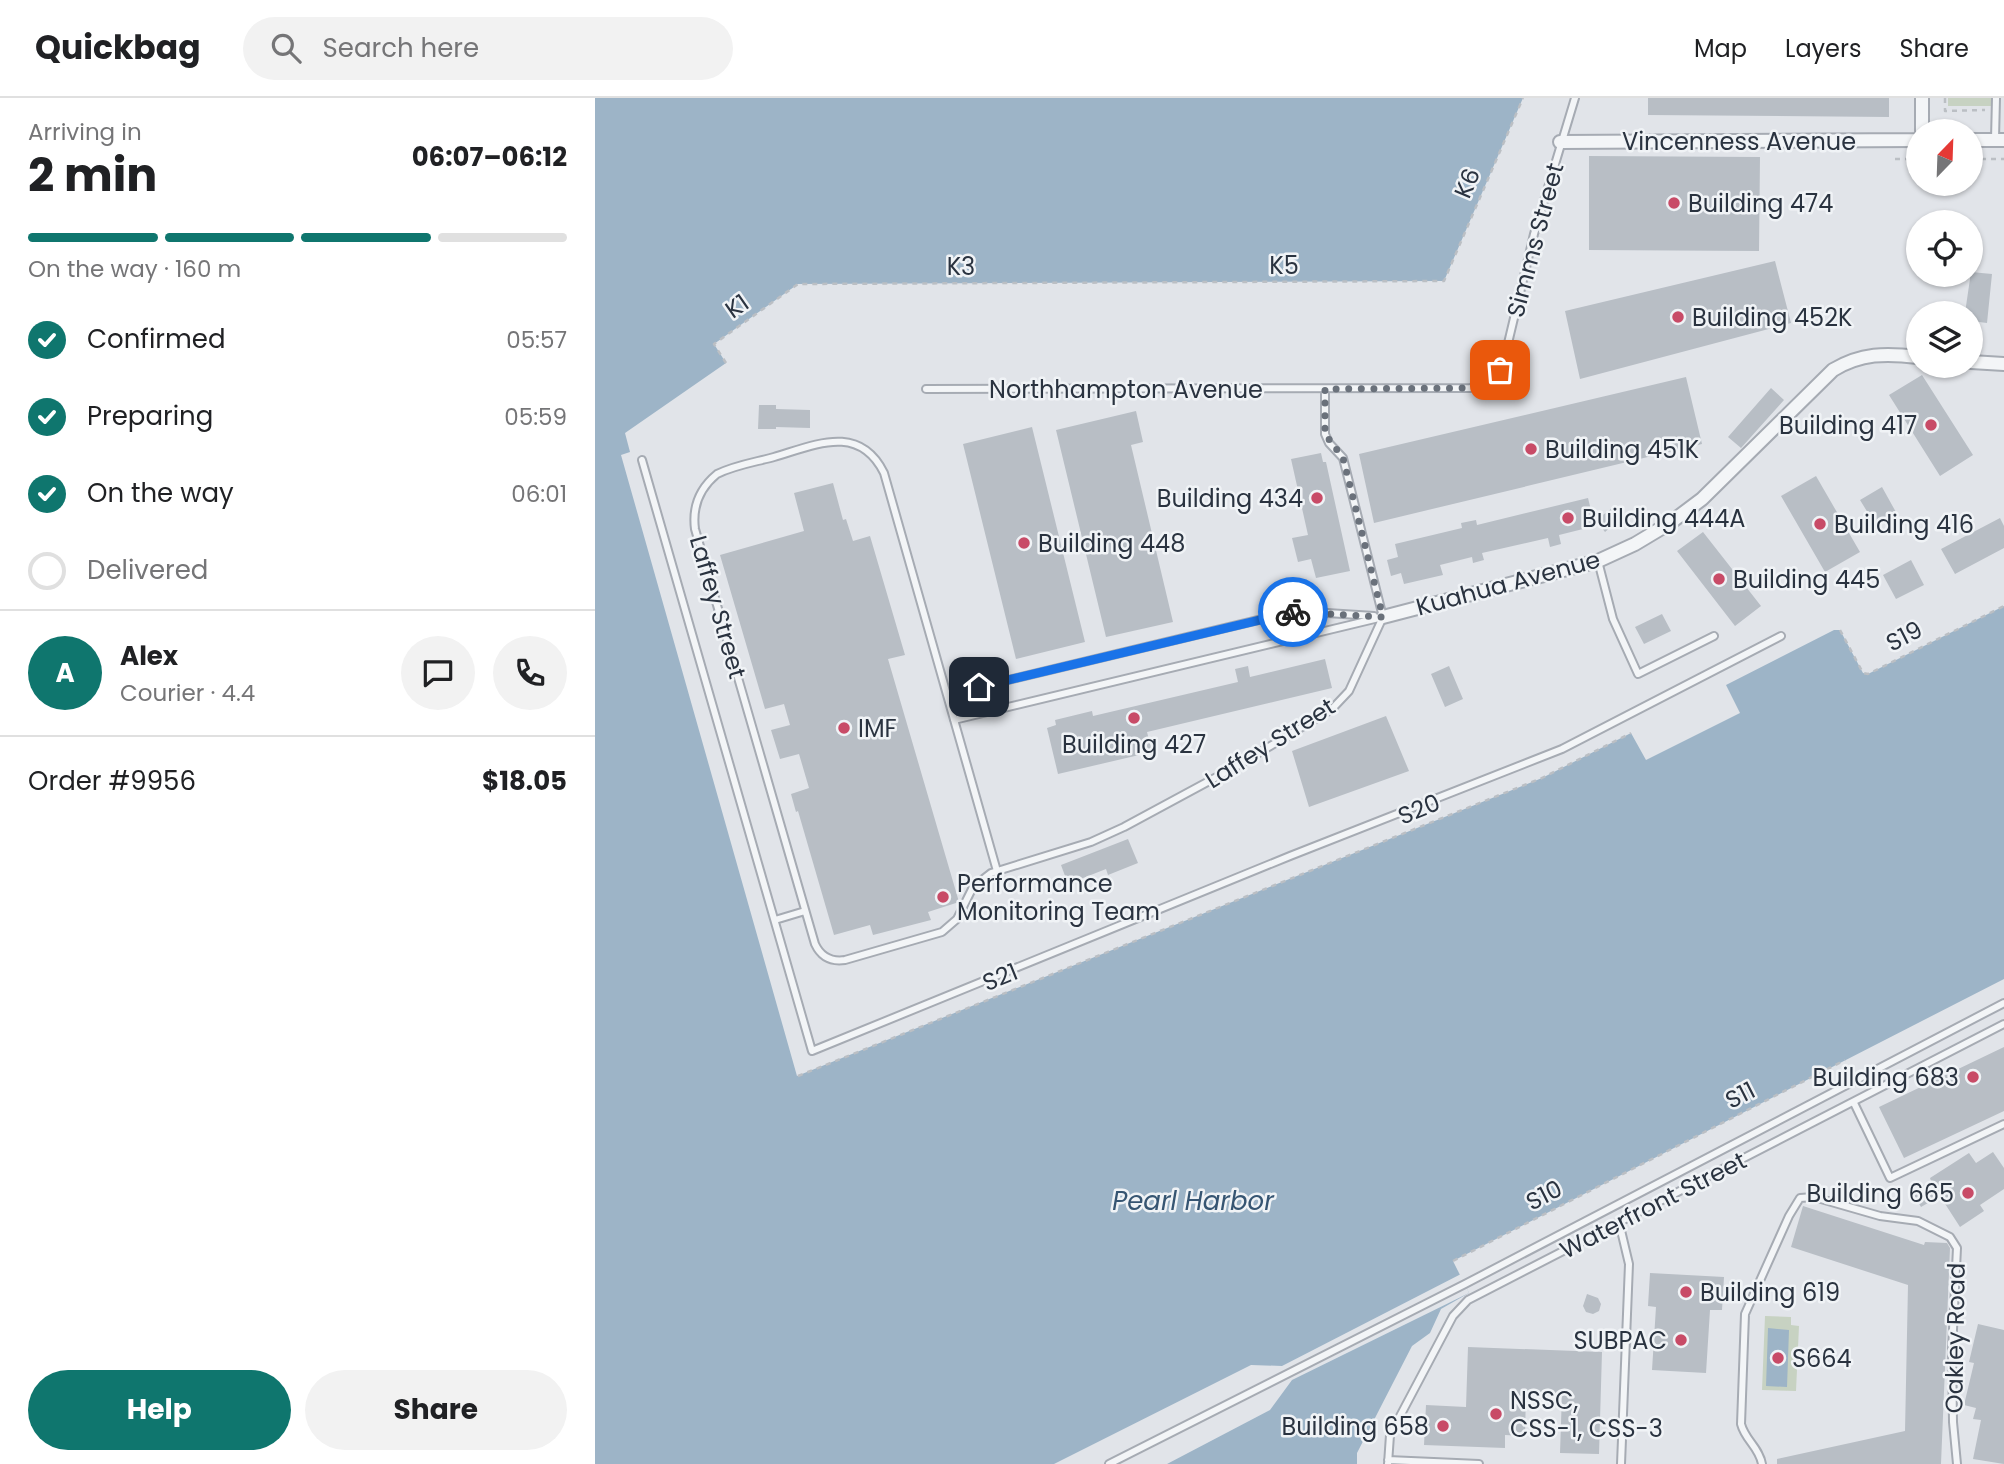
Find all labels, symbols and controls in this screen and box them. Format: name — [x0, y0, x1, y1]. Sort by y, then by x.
search box — [243, 17, 733, 80]
text: Quickbag — [35, 24, 201, 71]
icon: search — [267, 29, 305, 67]
text: Search here — [323, 30, 479, 66]
text: Map — [1694, 32, 1747, 65]
text: Layers — [1785, 32, 1861, 65]
text: Share — [1899, 32, 1969, 65]
text: Arriving in — [28, 116, 142, 148]
north arrow — [1906, 119, 1983, 196]
map controls — [1906, 119, 1983, 378]
street label: Vincenness Avenue — [1622, 125, 1856, 158]
text: 06:07–06:12 — [412, 139, 567, 175]
text: 2 min — [28, 143, 157, 207]
street label: Simms Street — [1499, 159, 1571, 321]
street label: K6 — [1446, 163, 1488, 203]
place label: Building 474 — [1688, 187, 1833, 220]
marker: Building 474 — [1666, 195, 1682, 211]
button: locate — [1906, 210, 1983, 287]
street label: K5 — [1269, 249, 1299, 282]
street label: K3 — [947, 250, 975, 283]
text: On the way · 160 m — [28, 253, 241, 285]
street label: K1 — [718, 286, 756, 326]
place label: Building 452K — [1692, 301, 1852, 334]
button: layers — [1906, 301, 1983, 378]
marker: Building 452K — [1670, 309, 1686, 325]
icon: check — [28, 321, 66, 359]
text: Confirmed — [87, 321, 225, 357]
text: 05:57 — [506, 324, 567, 356]
pin — [1470, 340, 1530, 400]
icon: bag — [1481, 351, 1519, 389]
street label: Northhampton Avenue — [989, 373, 1263, 406]
icon: check — [28, 398, 66, 436]
text: Preparing — [87, 398, 213, 434]
text: 05:59 — [504, 401, 567, 433]
place label: Building 417 — [1779, 409, 1917, 442]
marker: Building 417 — [1923, 417, 1939, 433]
place label: Building 451K — [1545, 433, 1699, 466]
marker: Building 451K — [1523, 441, 1539, 457]
icon: check — [28, 475, 66, 513]
text: On the way — [87, 475, 234, 511]
text: 06:01 — [511, 478, 567, 510]
place label: Building 434 — [1157, 482, 1303, 515]
marker: Building 434 — [1309, 490, 1325, 506]
place label: Building 444A — [1582, 502, 1745, 535]
place label: Building 416 — [1834, 508, 1974, 541]
marker: Building 444A — [1560, 510, 1576, 526]
marker: Building 416 — [1812, 516, 1828, 532]
place label: Building 448 — [1038, 527, 1185, 560]
street label: Laffey Street — [682, 532, 754, 682]
marker: Building 448 — [1016, 535, 1032, 551]
street label: Kuahua Avenue — [1412, 543, 1604, 623]
text: Delivered — [87, 552, 208, 588]
place label: Building 445 — [1733, 563, 1880, 596]
marker: Building 445 — [1711, 571, 1727, 587]
courier — [1258, 577, 1328, 647]
icon: bike — [1274, 593, 1312, 631]
street label: S19 — [1880, 613, 1928, 659]
button: chat — [401, 636, 475, 710]
button: phone — [493, 636, 567, 710]
text: Alex — [120, 638, 178, 674]
text: A — [55, 655, 75, 691]
pin — [949, 657, 1009, 717]
icon: home — [960, 668, 998, 706]
text: Courier · 4.4 — [120, 677, 255, 709]
street label: Laffey Street — [1199, 690, 1341, 796]
marker: Building 427 — [1126, 710, 1142, 726]
place label: IMF — [858, 712, 897, 745]
marker: IMF — [836, 720, 852, 736]
place label: Building 427 — [1062, 728, 1206, 761]
text: Order #9956 — [28, 763, 196, 799]
text: $18.05 — [482, 763, 567, 799]
street label: S20 — [1393, 786, 1445, 832]
place label: Performance Monitoring Team — [957, 867, 1160, 928]
marker: Performance Monitoring Team — [935, 889, 951, 905]
street label: S21 — [977, 955, 1023, 999]
place label: Building 683 — [1812, 1061, 1959, 1094]
marker: Building 683 — [1965, 1069, 1981, 1085]
street label: S11 — [1719, 1074, 1761, 1116]
street label: Waterfront Street — [1554, 1144, 1752, 1266]
street label: S10 — [1520, 1172, 1568, 1218]
place label: Building 665 — [1806, 1177, 1954, 1210]
water label: Pearl Harbor — [1112, 1183, 1275, 1219]
marker: Building 665 — [1960, 1185, 1976, 1201]
street label: Oakley Road — [1937, 1262, 1973, 1414]
place label: Building 619 — [1700, 1276, 1840, 1309]
marker: Building 619 — [1678, 1284, 1694, 1300]
place label: SUBPAC — [1573, 1324, 1667, 1357]
marker: SUBPAC — [1673, 1332, 1689, 1348]
place label: S664 — [1792, 1342, 1852, 1375]
marker: S664 — [1770, 1350, 1786, 1366]
button: Help — [28, 1370, 291, 1450]
button: Share — [305, 1370, 567, 1450]
place label: NSSC, CSS-1, CSS-3 — [1510, 1384, 1663, 1445]
marker: NSSC, CSS-1, CSS-3 — [1488, 1406, 1504, 1422]
place label: Building 658 — [1282, 1410, 1429, 1443]
marker: Building 658 — [1435, 1418, 1451, 1434]

